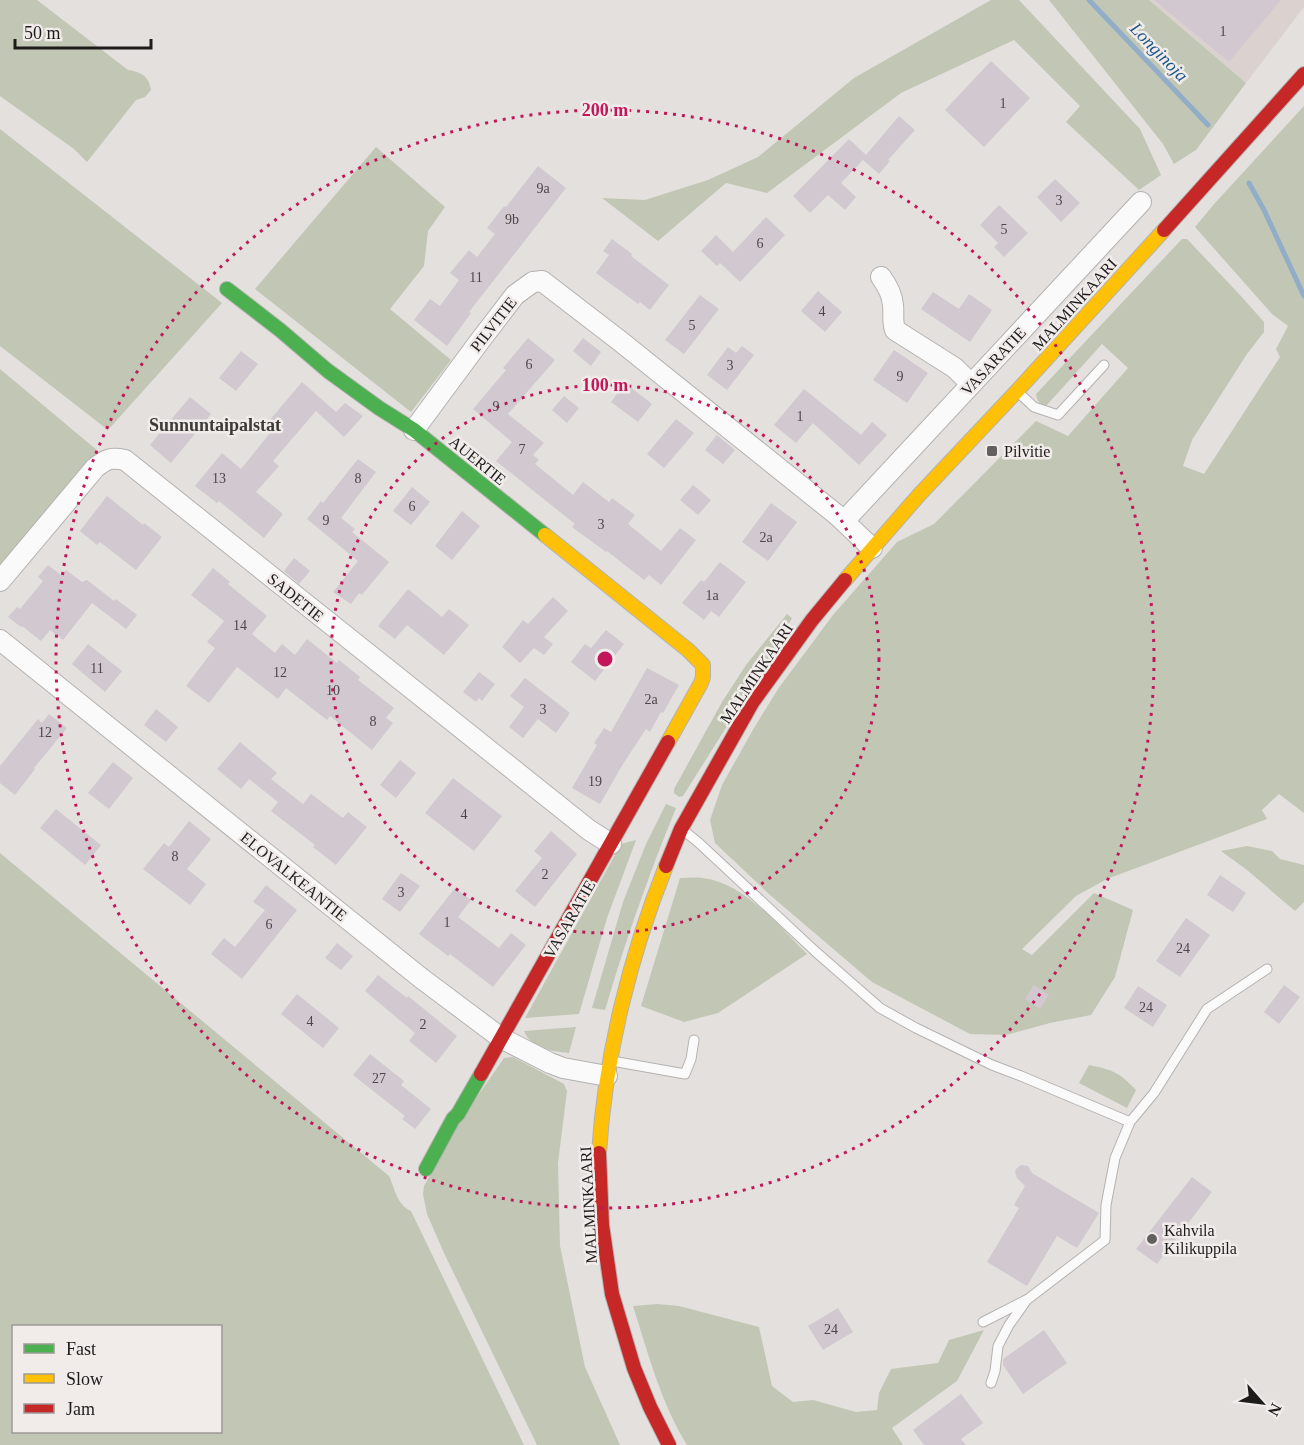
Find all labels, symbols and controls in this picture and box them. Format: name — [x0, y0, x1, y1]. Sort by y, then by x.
scale bar — [15, 12, 152, 50]
water label: Longinoja — [1125, 18, 1192, 86]
text: 50 m — [24, 23, 61, 43]
house number: 1 — [1220, 24, 1227, 39]
house number: 1 — [1000, 96, 1007, 111]
text: 200 m — [582, 100, 628, 120]
house number: 9a — [536, 181, 550, 196]
house number: 3 — [1056, 193, 1063, 208]
house number: 9b — [505, 212, 519, 227]
house number: 5 — [1001, 222, 1008, 237]
house number: 6 — [757, 236, 764, 251]
street label: MALMINKAARI — [1029, 255, 1120, 354]
house number: 11 — [469, 270, 483, 285]
street label: PILVITIE — [467, 294, 520, 355]
house number: 4 — [819, 304, 826, 319]
house number: 5 — [689, 318, 696, 333]
street label: VASARATIE — [958, 324, 1029, 399]
house number: 6 — [526, 357, 533, 372]
house number: 3 — [727, 358, 734, 373]
house number: 9 — [897, 369, 904, 384]
text: 100 m — [582, 375, 628, 395]
house number: 9 — [493, 399, 500, 414]
house number: 1 — [797, 409, 804, 424]
district label: Sunnuntaipalstat — [149, 415, 281, 435]
street label: AUERTIE — [446, 433, 509, 488]
house number: 7 — [519, 442, 526, 457]
place label: Pilvitie — [1004, 443, 1050, 460]
marker: Pilvitie — [985, 444, 999, 458]
house number: 13 — [212, 471, 226, 486]
house number: 8 — [355, 471, 362, 486]
house number: 6 — [409, 499, 416, 514]
house number: 9 — [323, 513, 330, 528]
house number: 3 — [598, 517, 605, 532]
house number: 2a — [759, 530, 773, 545]
street label: SADETIE — [264, 570, 327, 625]
house number: 1a — [705, 588, 719, 603]
house number: 14 — [233, 618, 247, 633]
street label: MALMINKAARI — [717, 620, 796, 727]
centre of rings — [595, 649, 615, 669]
house number: 11 — [90, 661, 104, 676]
house number: 12 — [273, 665, 287, 680]
house number: 10 — [326, 683, 340, 698]
house number: 2a — [644, 692, 658, 707]
house number: 3 — [540, 702, 547, 717]
house number: 8 — [370, 714, 377, 729]
house number: 12 — [38, 725, 52, 740]
house number: 19 — [588, 774, 602, 789]
house number: 4 — [461, 807, 468, 822]
street label: ELOVALKEANTIE — [237, 828, 350, 924]
house number: 8 — [172, 849, 179, 864]
house number: 2 — [542, 867, 549, 882]
street label: VASARATIE — [540, 877, 599, 961]
house number: 3 — [398, 885, 405, 900]
house number: 1 — [444, 915, 451, 930]
house number: 6 — [266, 917, 273, 932]
house number: 24 — [1176, 941, 1190, 956]
house number: 24 — [1139, 1000, 1153, 1015]
house number: 4 — [307, 1014, 314, 1029]
house number: 2 — [420, 1017, 427, 1032]
house number: 27 — [372, 1071, 386, 1086]
street label: MALMINKAARI — [577, 1146, 600, 1264]
place label: Kahvila Kilikuppila — [1164, 1222, 1237, 1258]
marker: Kahvila Kilikuppila — [1145, 1232, 1159, 1246]
house number: 24 — [824, 1322, 838, 1337]
legend — [12, 1325, 222, 1433]
text: Fast — [66, 1339, 96, 1359]
text: Slow — [66, 1369, 103, 1389]
north arrow — [1232, 1373, 1292, 1433]
text: Jam — [66, 1399, 95, 1419]
text: N — [1264, 1401, 1285, 1419]

